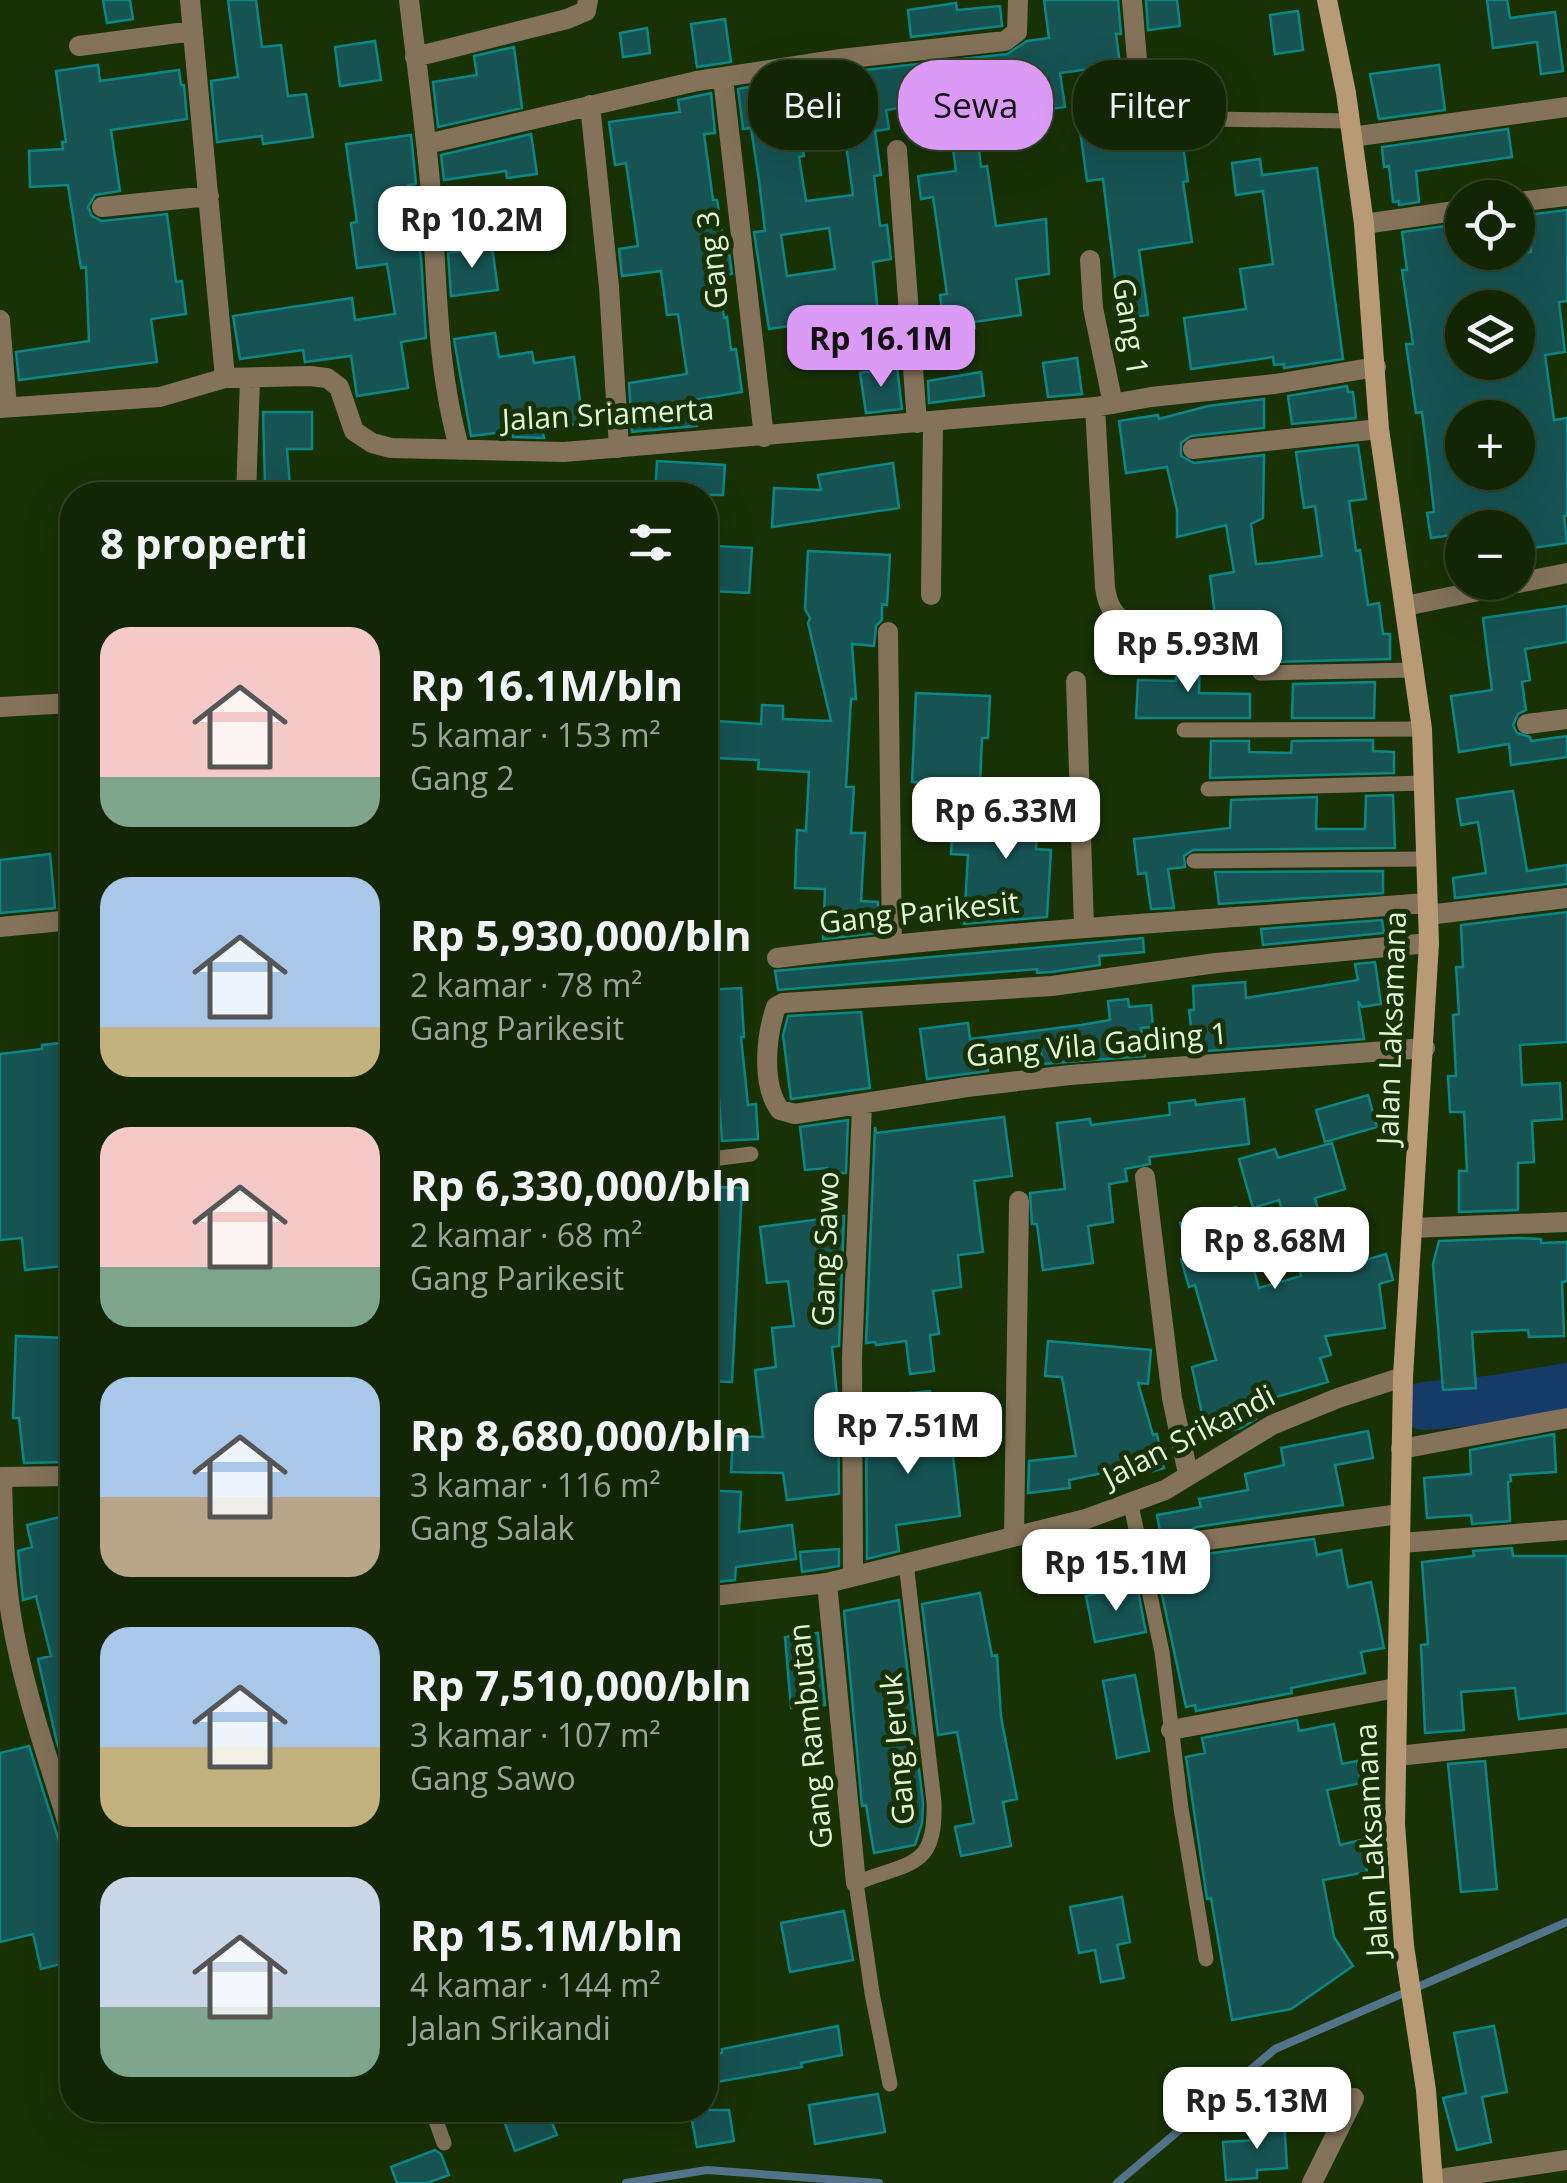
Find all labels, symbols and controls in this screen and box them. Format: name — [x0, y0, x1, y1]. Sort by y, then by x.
chip: Beli — [748, 60, 878, 150]
chip: Sewa — [898, 60, 1053, 150]
chip: Filter — [1073, 60, 1226, 150]
map controls — [1445, 180, 1535, 600]
button: locate — [1445, 180, 1535, 270]
pin: Rp 10.2M — [369, 186, 575, 271]
text: Rp 10.2M — [400, 197, 544, 240]
street label: Gang 3 — [686, 209, 737, 311]
street label: Gang 1 — [1104, 275, 1159, 378]
button: layers — [1445, 290, 1535, 380]
pin: Rp 16.1M — [778, 305, 984, 390]
text: Rp 16.1M — [809, 316, 953, 359]
street label: Jalan Sriamerta — [498, 387, 715, 440]
button: + — [1445, 400, 1535, 490]
button: − — [1445, 510, 1535, 600]
text: 8 properti — [100, 514, 308, 571]
icon: filters — [623, 515, 678, 570]
pin: Rp 5.93M — [1085, 610, 1291, 695]
text: Rp 5.93M — [1116, 621, 1260, 664]
text: Rp 16.1M/bln — [410, 656, 683, 713]
icon: home — [180, 667, 300, 787]
text: 5 kamar · 153 m² — [410, 713, 661, 756]
text: Gang 2 — [410, 756, 515, 799]
pin: Rp 6.33M — [903, 777, 1109, 862]
text: Rp 6.33M — [934, 788, 1078, 831]
street label: Gang Parikesit — [817, 881, 1021, 942]
text: Rp 5,930,000/bln — [410, 906, 752, 963]
street label: Jalan Laksamana — [1366, 910, 1415, 1148]
icon: home — [180, 917, 300, 1037]
text: 2 kamar · 78 m² — [410, 963, 642, 1006]
text: Gang Parikesit — [410, 1006, 624, 1049]
street label: Gang Vila Gading 1 — [964, 1012, 1229, 1075]
text: Rp 6,330,000/bln — [410, 1156, 752, 1213]
icon: home — [180, 1167, 300, 1287]
street label: Gang Sawo — [801, 1171, 848, 1327]
pin: Rp 8.68M — [1172, 1207, 1378, 1292]
text: 2 kamar · 68 m² — [410, 1213, 642, 1256]
text: Rp 8.68M — [1203, 1218, 1347, 1261]
text: Gang Parikesit — [410, 1256, 624, 1299]
street label: Jalan Srikandi — [1092, 1375, 1281, 1498]
pin: Rp 7.51M — [805, 1392, 1011, 1477]
text: Rp 7.51M — [836, 1403, 980, 1446]
text: Rp 8,680,000/bln — [410, 1406, 752, 1463]
icon: home — [180, 1417, 300, 1537]
text: 3 kamar · 116 m² — [410, 1463, 661, 1506]
text: Gang Salak — [410, 1506, 574, 1549]
pin: Rp 15.1M — [1013, 1529, 1219, 1614]
text: Rp 15.1M — [1044, 1540, 1188, 1583]
street label: Gang Rambutan — [777, 1621, 842, 1851]
text: Rp 7,510,000/bln — [410, 1656, 752, 1713]
icon: home — [180, 1667, 300, 1787]
street label: Gang Jeruk — [869, 1671, 924, 1827]
text: 3 kamar · 107 m² — [410, 1713, 661, 1756]
street label: Jalan Laksamana — [1344, 1722, 1397, 1961]
text: Gang Sawo — [410, 1756, 576, 1799]
text: Rp 15.1M/bln — [410, 1906, 683, 1963]
icon: home — [180, 1917, 300, 2037]
text: 4 kamar · 144 m² — [410, 1963, 661, 2006]
text: Jalan Srikandi — [410, 2006, 611, 2049]
pin: Rp 5.13M — [1154, 2067, 1360, 2152]
text: Rp 5.13M — [1185, 2078, 1329, 2121]

